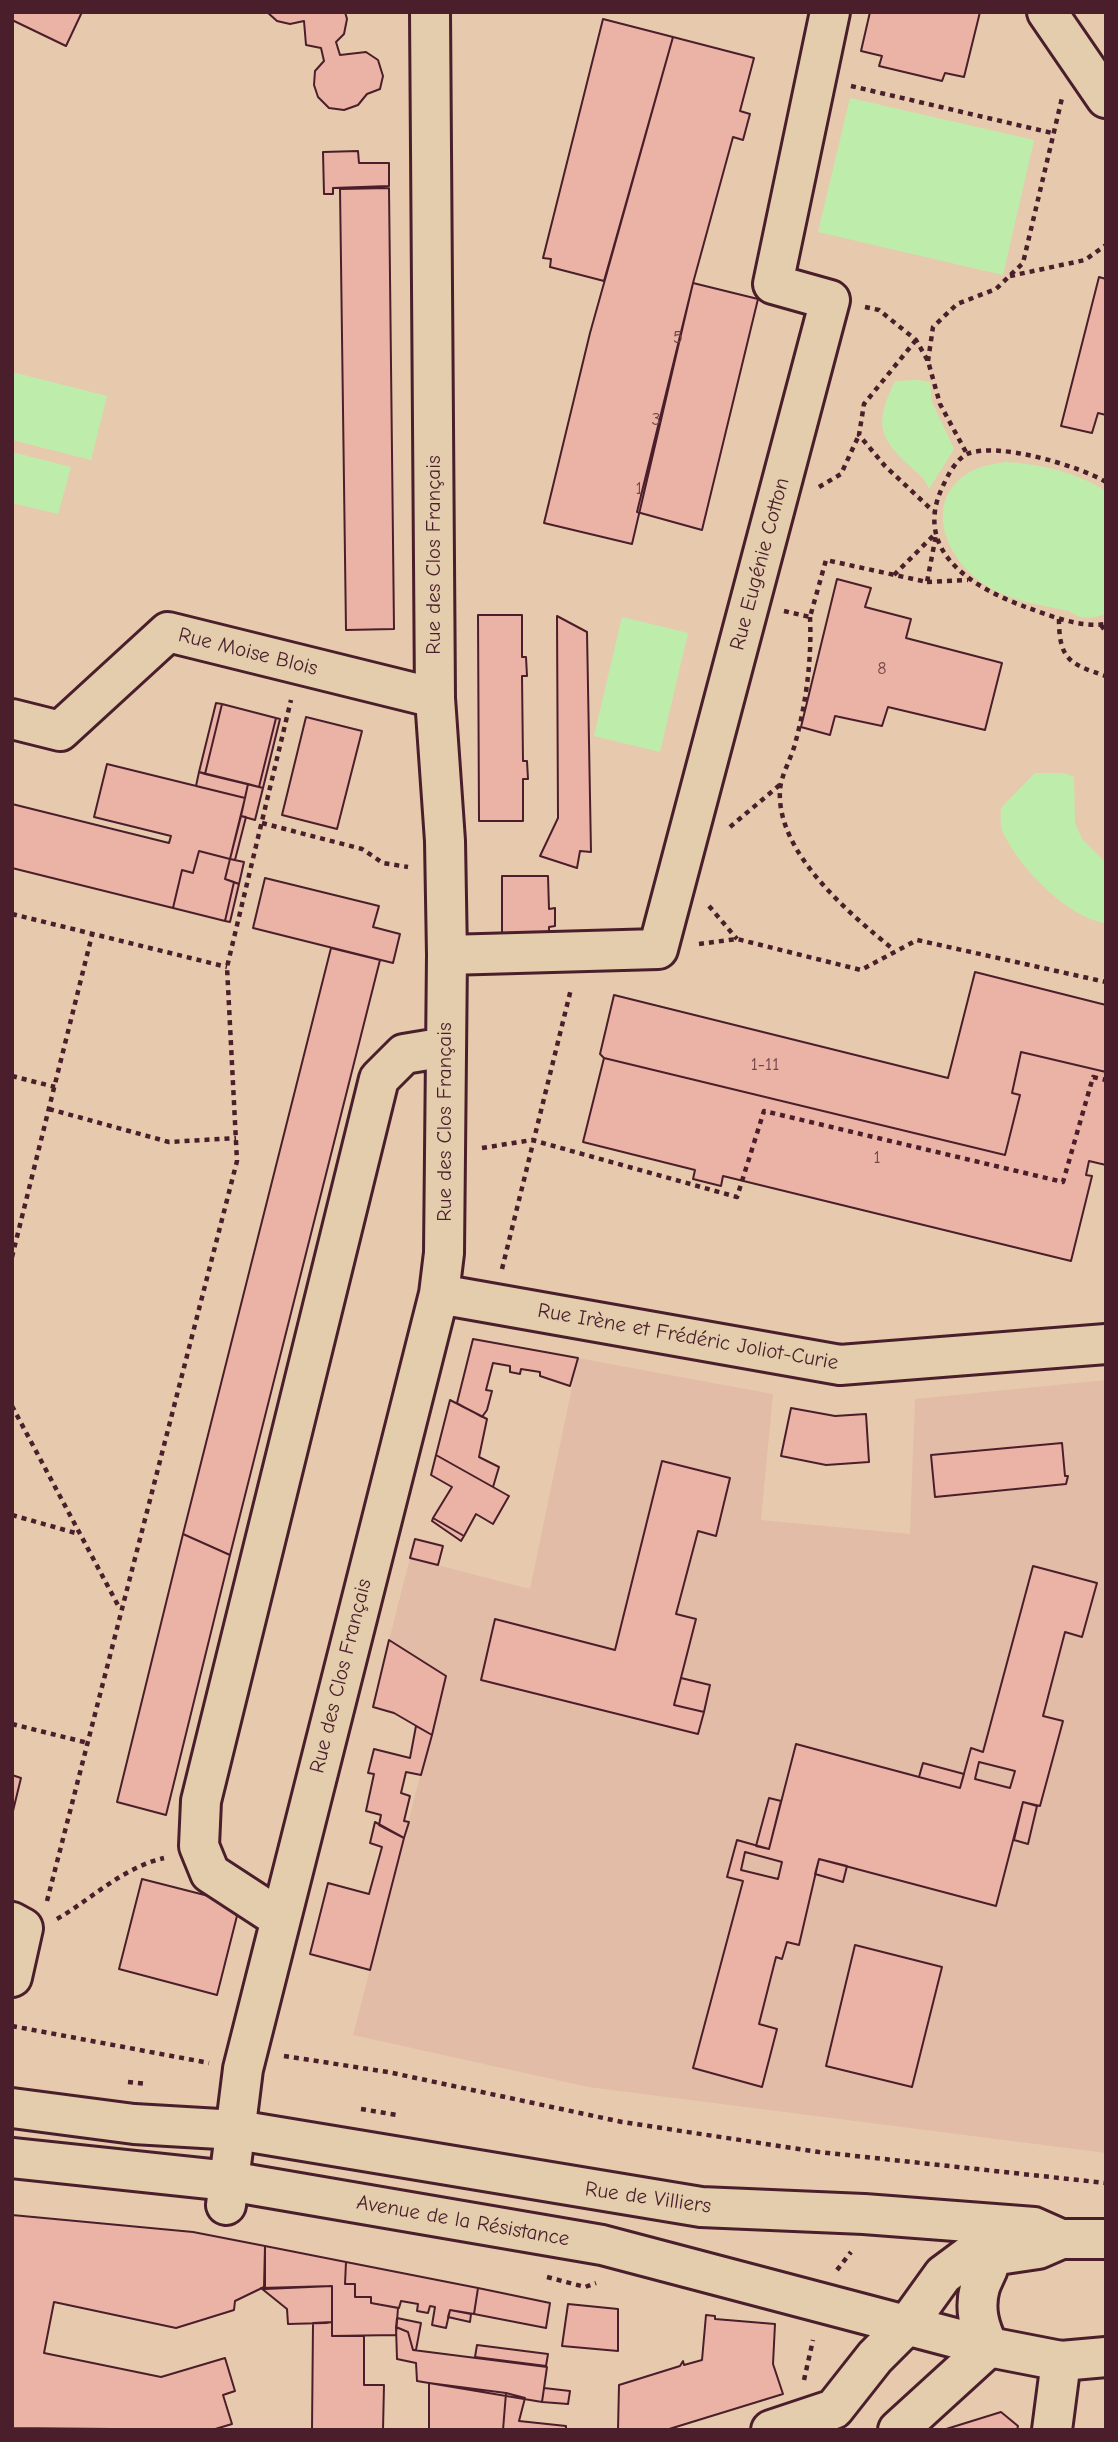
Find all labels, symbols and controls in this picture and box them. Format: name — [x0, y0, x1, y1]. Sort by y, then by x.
house number: 5 — [673, 327, 683, 349]
house number: 3 — [651, 409, 661, 431]
street label: Rue des Clos Français — [421, 455, 447, 655]
street label: Rue Eugénie Cotton — [725, 475, 795, 653]
house number: 1 — [635, 478, 643, 500]
street label: Rue Moise Blois — [176, 623, 320, 681]
house number: 8 — [877, 658, 887, 680]
street label: Rue des Clos Français — [432, 1022, 458, 1222]
house number: 1-11 — [751, 1054, 779, 1076]
house number: 1 — [873, 1147, 881, 1169]
street label: Rue Irène et Frédéric Joliot-Curie — [536, 1298, 840, 1376]
street label: Rue des Clos Français — [305, 1576, 377, 1776]
street label: Rue de Villiers — [583, 2177, 713, 2219]
street label: Avenue de la Résistance — [355, 2190, 571, 2252]

